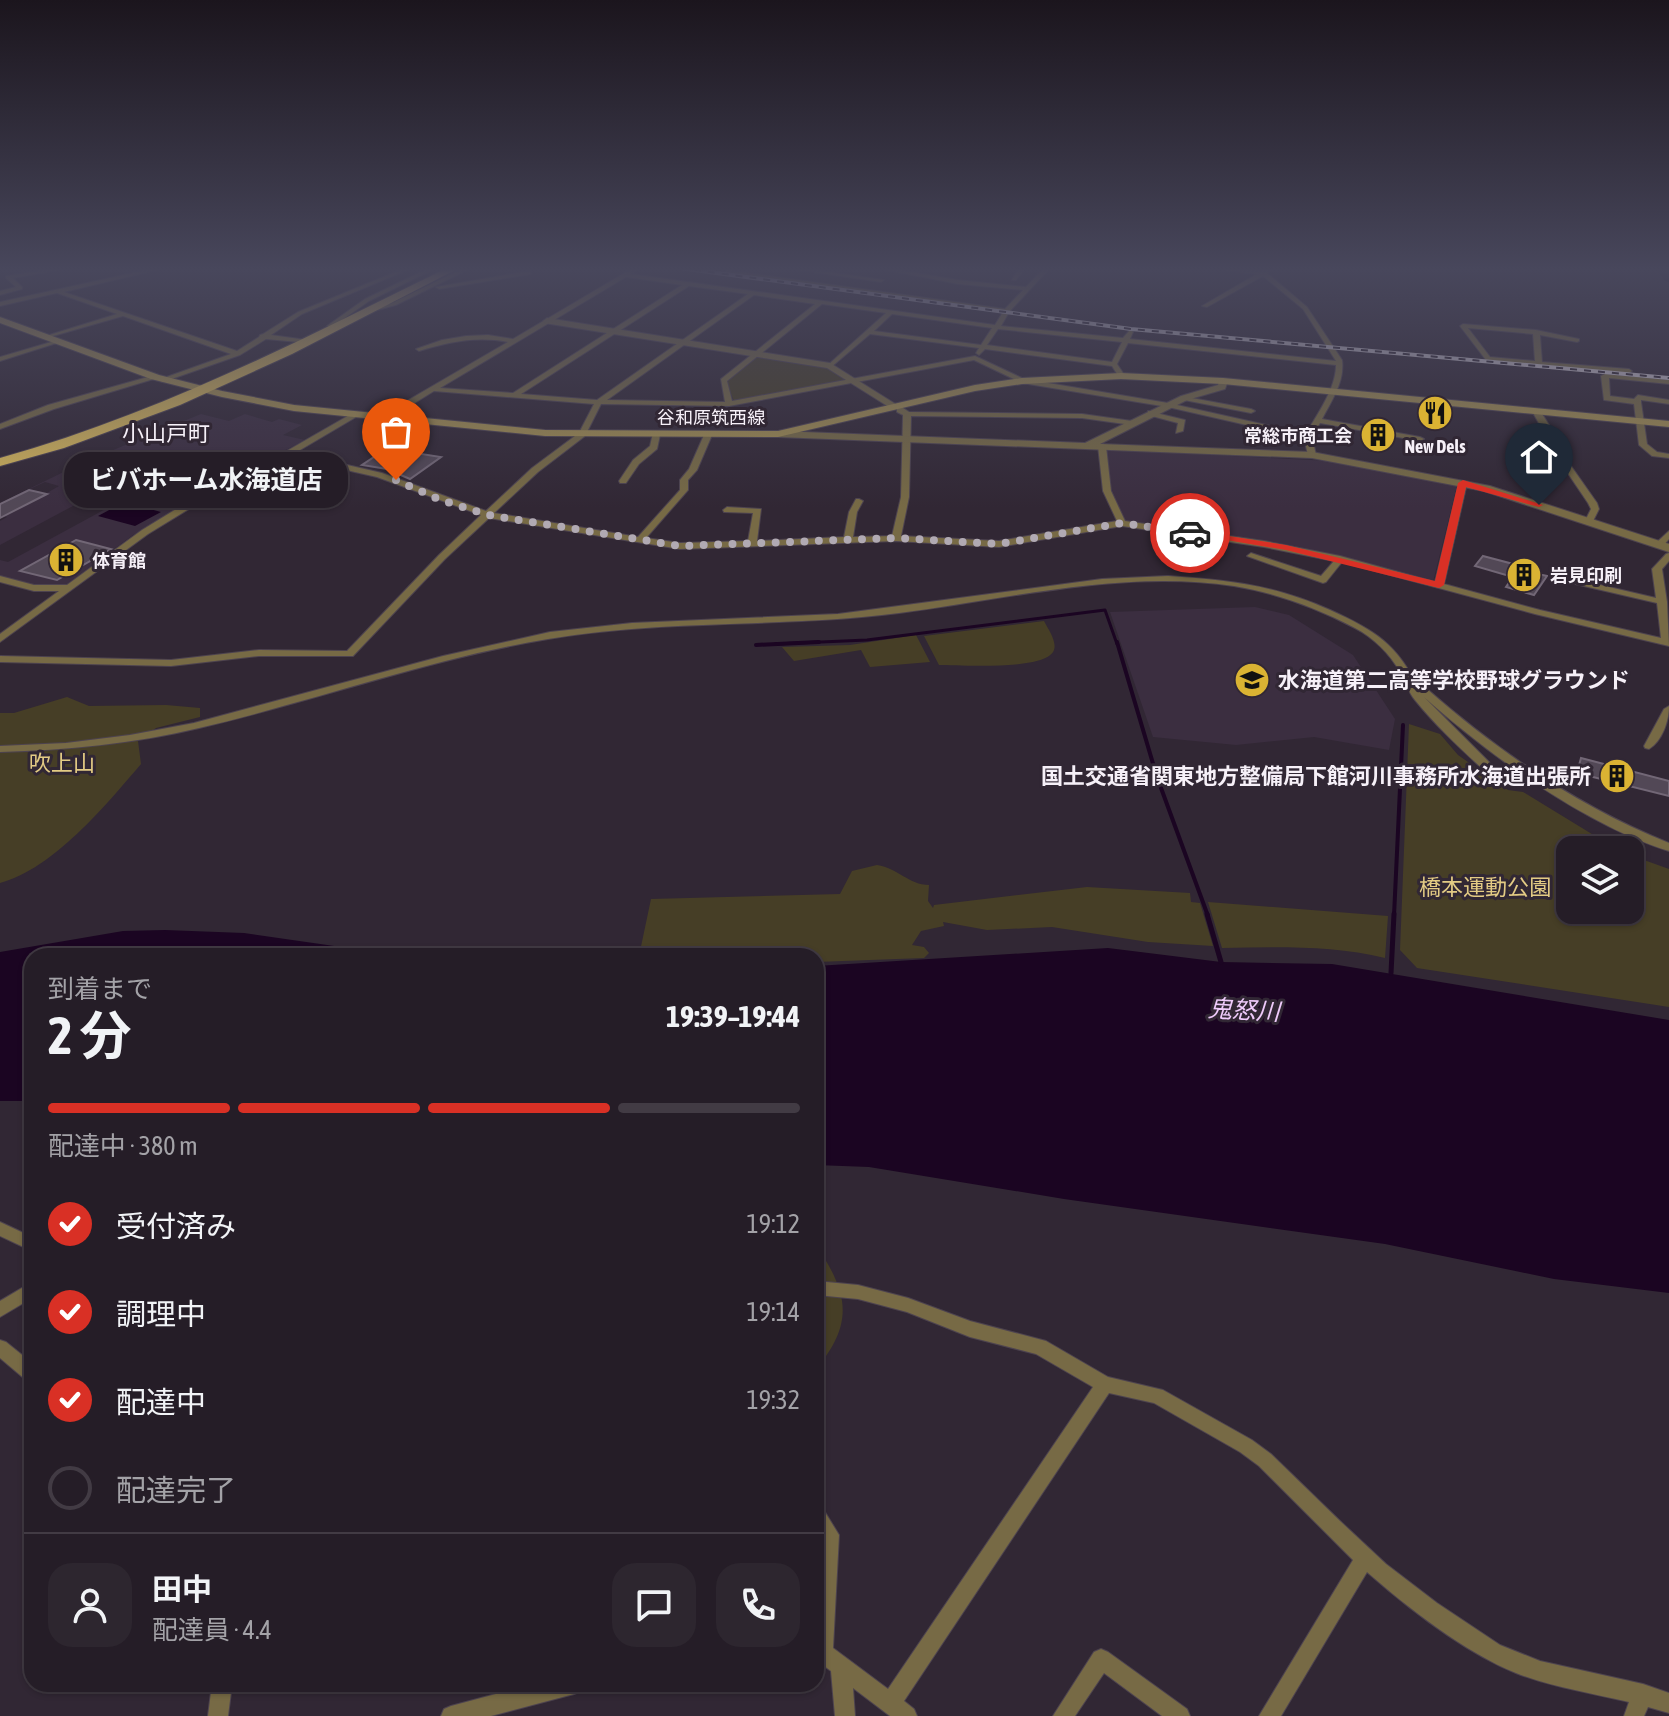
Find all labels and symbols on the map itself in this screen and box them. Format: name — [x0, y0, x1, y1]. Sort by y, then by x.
restaurant icon: New Dels — [1416, 394, 1454, 432]
pin — [362, 398, 430, 480]
street label: 谷和原筑西線 — [657, 407, 765, 428]
building icon: 常総市商工会 — [1359, 416, 1397, 454]
district label: 小山戸町 — [122, 420, 210, 446]
pin — [1505, 423, 1573, 505]
place label: 常総市商工会 — [1244, 425, 1352, 446]
place label: New Dels — [1404, 436, 1466, 457]
callout: ビバホーム水海道店 — [64, 452, 348, 508]
courier — [1150, 493, 1230, 573]
building icon: 体育館 — [47, 541, 85, 579]
place label: 体育館 — [92, 550, 146, 571]
building icon: 岩見印刷 — [1505, 556, 1543, 594]
place label: 岩見印刷 — [1550, 565, 1622, 586]
school or university icon: 水海道第二高等学校野球グラウンド — [1233, 661, 1271, 699]
place label: 水海道第二高等学校野球グラウンド — [1278, 667, 1630, 693]
park label: 吹上山 — [29, 750, 95, 776]
building icon: 国土交通省関東地方整備局下館河川事務所水海道出張所 — [1598, 757, 1636, 795]
place label: 国土交通省関東地方整備局下館河川事務所水海道出張所 — [1041, 763, 1591, 789]
park label: 橋本運動公園 — [1419, 874, 1551, 900]
water label: 鬼怒川 — [1207, 995, 1284, 1026]

